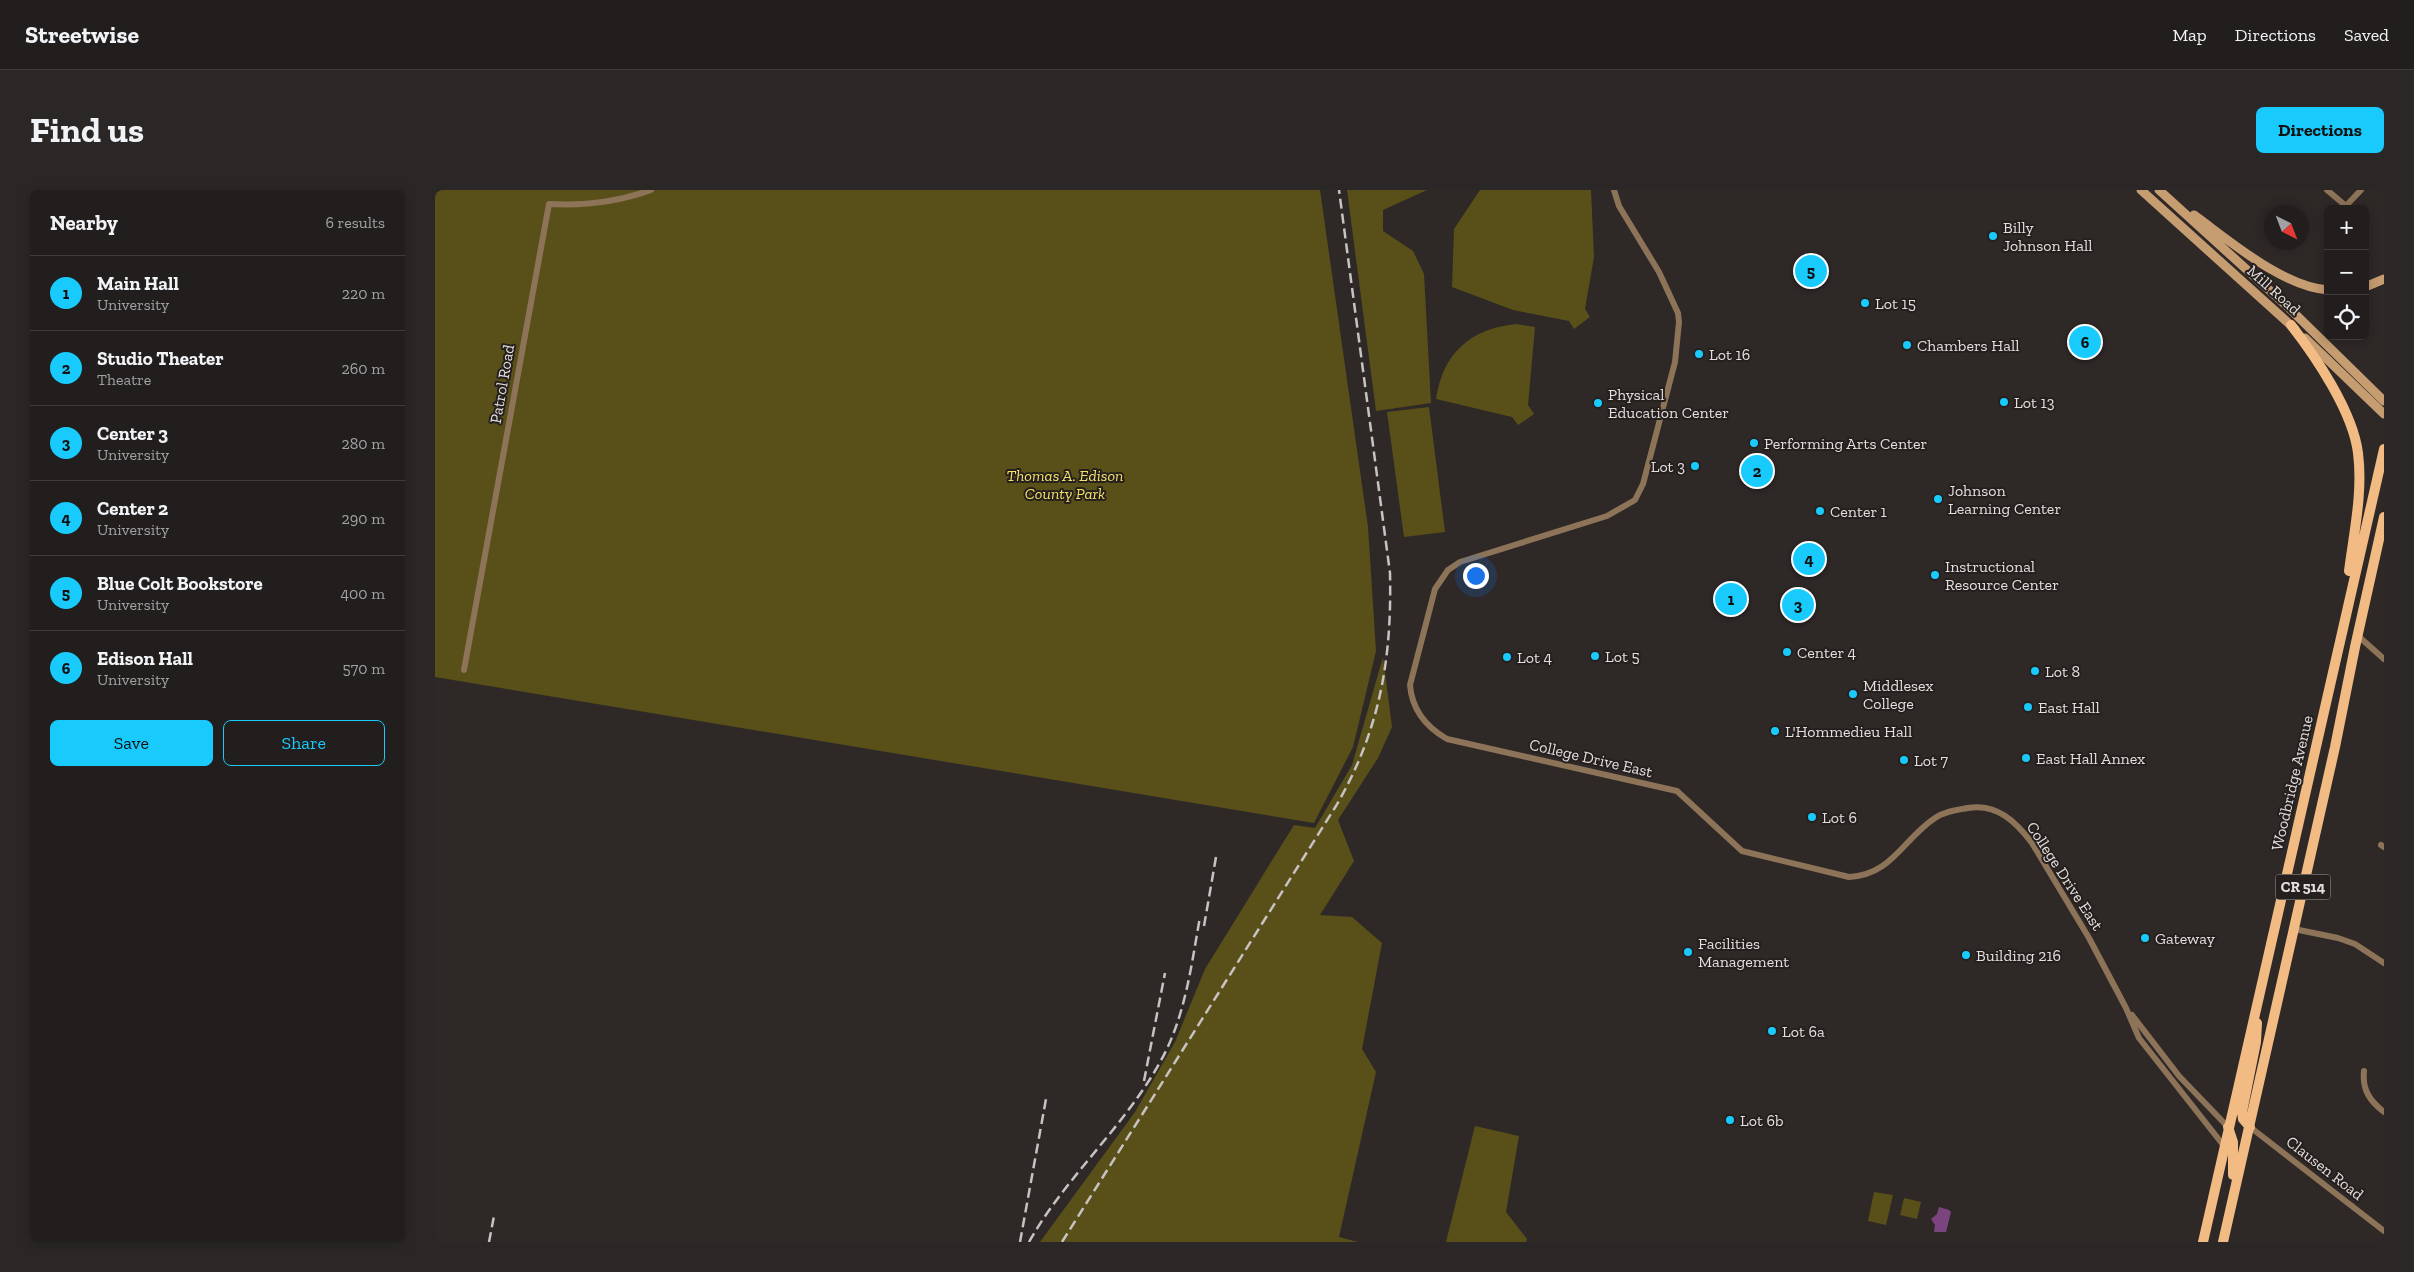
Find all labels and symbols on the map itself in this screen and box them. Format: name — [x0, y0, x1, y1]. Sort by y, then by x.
north arrow — [2264, 205, 2309, 250]
place label: Billy Johnson Hall — [2003, 218, 2092, 255]
marker: Billy Johnson Hall — [1987, 230, 1999, 242]
pin: 5 — [1795, 252, 1827, 290]
street label: Mill Road — [2243, 261, 2305, 319]
place label: Lot 15 — [1875, 294, 1916, 313]
marker: Lot 15 — [1859, 297, 1871, 309]
pin: 6 — [2069, 323, 2101, 361]
place label: Chambers Hall — [1917, 336, 2019, 355]
marker: Chambers Hall — [1901, 339, 1913, 351]
street label: Patrol Road — [486, 343, 518, 425]
place label: Lot 16 — [1709, 345, 1750, 364]
marker: Lot 16 — [1693, 348, 1705, 360]
place label: Physical Education Center — [1608, 385, 1729, 422]
place label: Lot 13 — [2014, 393, 2055, 412]
marker: Lot 13 — [1998, 396, 2010, 408]
marker: Physical Education Center — [1592, 397, 1604, 409]
place label: Performing Arts Center — [1764, 434, 1928, 453]
marker: Performing Arts Center — [1748, 437, 1760, 449]
pin: 2 — [1741, 452, 1773, 490]
place label: Lot 3 — [1651, 457, 1685, 476]
marker: Lot 3 — [1689, 460, 1701, 472]
park label: Thomas A. Edison County Park — [1007, 466, 1123, 503]
place label: Johnson Learning Center — [1948, 481, 2061, 518]
marker: Johnson Learning Center — [1932, 493, 1944, 505]
place label: Center 1 — [1830, 502, 1887, 521]
marker: Center 1 — [1814, 505, 1826, 517]
pin: 4 — [1793, 540, 1825, 578]
place label: Instructional Resource Center — [1945, 557, 2059, 594]
your location — [1463, 563, 1489, 589]
marker: Instructional Resource Center — [1929, 569, 1941, 581]
pin: 1 — [1715, 580, 1747, 618]
pin: 3 — [1782, 586, 1814, 624]
place label: Center 4 — [1797, 643, 1857, 662]
marker: Center 4 — [1781, 646, 1793, 658]
place label: Lot 5 — [1605, 647, 1640, 666]
place label: Lot 4 — [1517, 648, 1552, 667]
marker: Lot 5 — [1589, 650, 1601, 662]
marker: Lot 4 — [1501, 651, 1513, 663]
place label: Lot 8 — [2045, 662, 2080, 681]
marker: Lot 8 — [2029, 665, 2041, 677]
place label: Middlesex College — [1863, 676, 1934, 713]
marker: Middlesex College — [1847, 688, 1859, 700]
place label: East Hall — [2038, 698, 2100, 717]
marker: East Hall — [2022, 701, 2034, 713]
street label: Woodbridge Avenue — [2267, 714, 2317, 852]
place label: L'Hommedieu Hall — [1785, 722, 1912, 741]
marker: L'Hommedieu Hall — [1769, 725, 1781, 737]
street label: College Drive East — [1528, 735, 1655, 781]
place label: East Hall Annex — [2036, 749, 2145, 768]
place label: Lot 7 — [1914, 751, 1948, 770]
marker: East Hall Annex — [2020, 752, 2032, 764]
marker: Lot 7 — [1898, 754, 1910, 766]
place label: Lot 6 — [1822, 808, 1857, 827]
marker: Lot 6 — [1806, 811, 1818, 823]
street label: College Drive East — [2023, 818, 2107, 934]
road number: CR 514 — [2275, 874, 2331, 900]
place label: Gateway — [2155, 929, 2216, 948]
marker: Gateway — [2139, 932, 2151, 944]
place label: Facilities Management — [1698, 934, 1789, 971]
marker: Facilities Management — [1682, 946, 1694, 958]
place label: Building 216 — [1976, 946, 2061, 965]
marker: Building 216 — [1960, 949, 1972, 961]
place label: Lot 6a — [1782, 1022, 1825, 1041]
marker: Lot 6a — [1766, 1025, 1778, 1037]
place label: Lot 6b — [1740, 1111, 1784, 1130]
marker: Lot 6b — [1724, 1114, 1736, 1126]
street label: Clausen Road — [2282, 1132, 2368, 1204]

